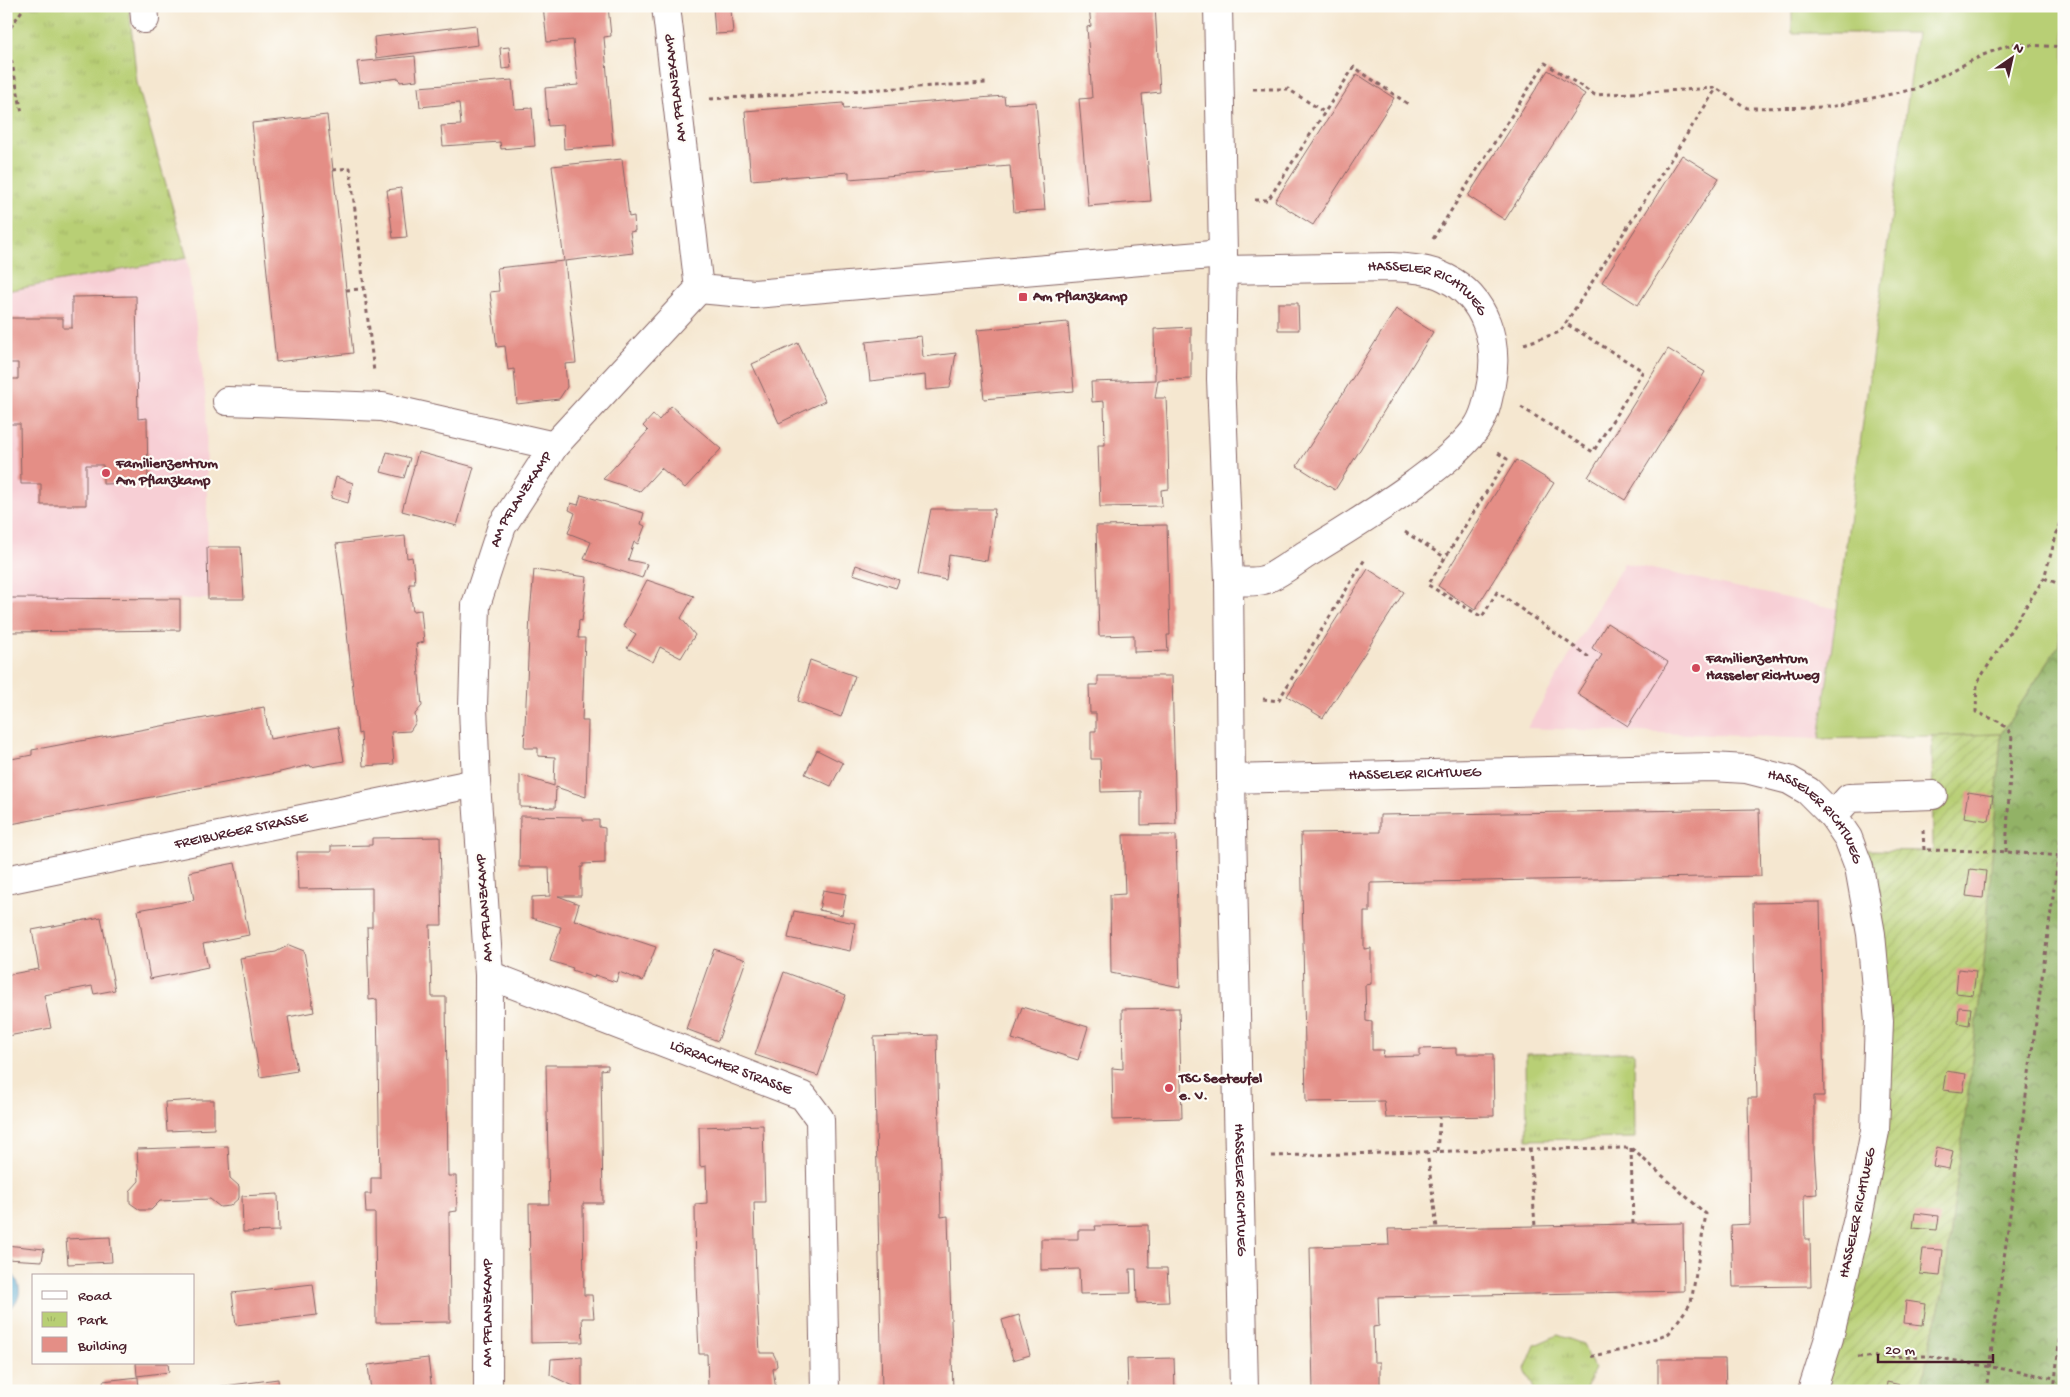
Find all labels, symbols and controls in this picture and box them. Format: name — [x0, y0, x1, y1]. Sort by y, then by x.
street label: AM PFLANZKAMP — [660, 32, 692, 143]
north arrow — [1988, 32, 2038, 82]
text: N — [2009, 40, 2026, 59]
street label: HASSELER RICHTWEG — [1368, 258, 1491, 320]
place label: Am Pflanzkamp — [1032, 288, 1128, 306]
marker: Am Pflanzkamp — [1017, 291, 1029, 303]
street label: AM PFLANZKAMP — [487, 448, 557, 550]
place label: Familienzentrum Am Pflanzkamp — [115, 455, 218, 490]
marker: Familienzentrum Am Pflanzkamp — [100, 467, 112, 479]
place label: Familienzentrum Hasseler Richtweg — [1705, 650, 1820, 685]
marker: Familienzentrum Hasseler Richtweg — [1690, 662, 1702, 674]
street label: HASSELER RICHTWEG — [1348, 764, 1482, 785]
street label: HASSELER RICHTWEG — [1766, 766, 1866, 867]
street label: FREIBURGER STRASSE — [172, 809, 310, 854]
street label: AM PFLANZKAMP — [472, 853, 498, 963]
street label: LÖRRACHER STRASSE — [667, 1036, 795, 1100]
place label: TSC Seeteufel e. V. — [1178, 1070, 1263, 1105]
marker: TSC Seeteufel e. V. — [1163, 1082, 1175, 1094]
street label: HASSELER RICHTWEG — [1229, 1123, 1250, 1257]
street label: HASSELER RICHTWEG — [1835, 1146, 1881, 1280]
street label: AM PFLANZKAMP — [479, 1258, 497, 1367]
legend — [32, 1274, 195, 1364]
text: Road — [78, 1288, 112, 1306]
text: Park — [77, 1312, 108, 1330]
scale bar — [1878, 1332, 1992, 1364]
text: Building — [77, 1338, 127, 1356]
text: 20 m — [1885, 1342, 1915, 1360]

